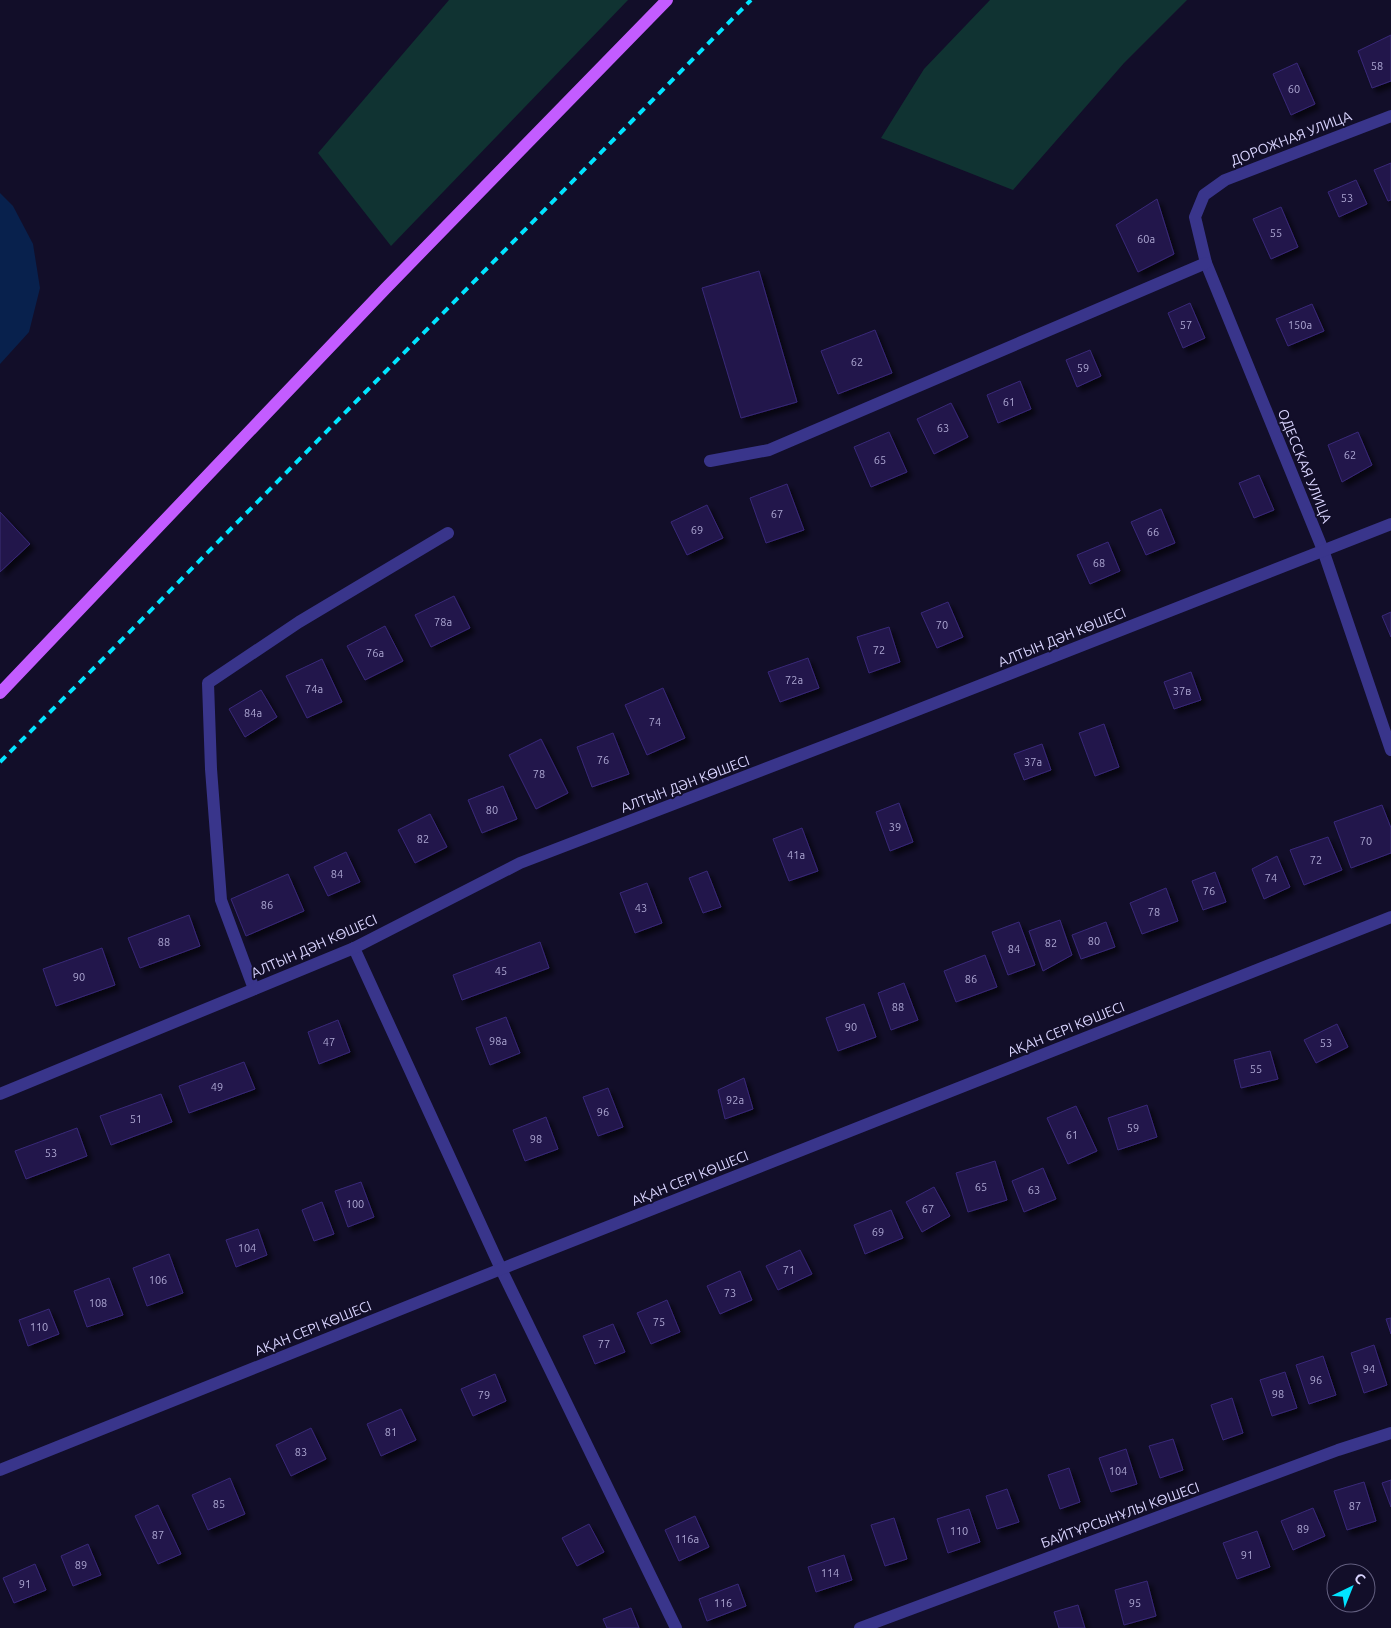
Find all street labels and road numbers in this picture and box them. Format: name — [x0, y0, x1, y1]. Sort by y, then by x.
street label: ДОРОЖНАЯ УЛИЦА — [1228, 107, 1354, 169]
street label: ОДЕССКАЯ УЛИЦА — [1275, 407, 1335, 525]
street label: АЛТЫН ДӘН КӨШЕСІ — [996, 604, 1128, 670]
street label: АЛТЫН ДӘН КӨШЕСІ — [618, 752, 752, 816]
street label: АЛТЫН ДӘН КӨШЕСІ — [248, 911, 380, 981]
street label: АҚАН СЕРІ КӨШЕСІ — [1005, 998, 1127, 1060]
street label: АҚАН СЕРІ КӨШЕСІ — [629, 1147, 751, 1209]
street label: АҚАН СЕРІ КӨШЕСІ — [252, 1297, 374, 1359]
street label: БАЙТҰРСЫНҰЛЫ КӨШЕСІ — [1038, 1478, 1201, 1551]

